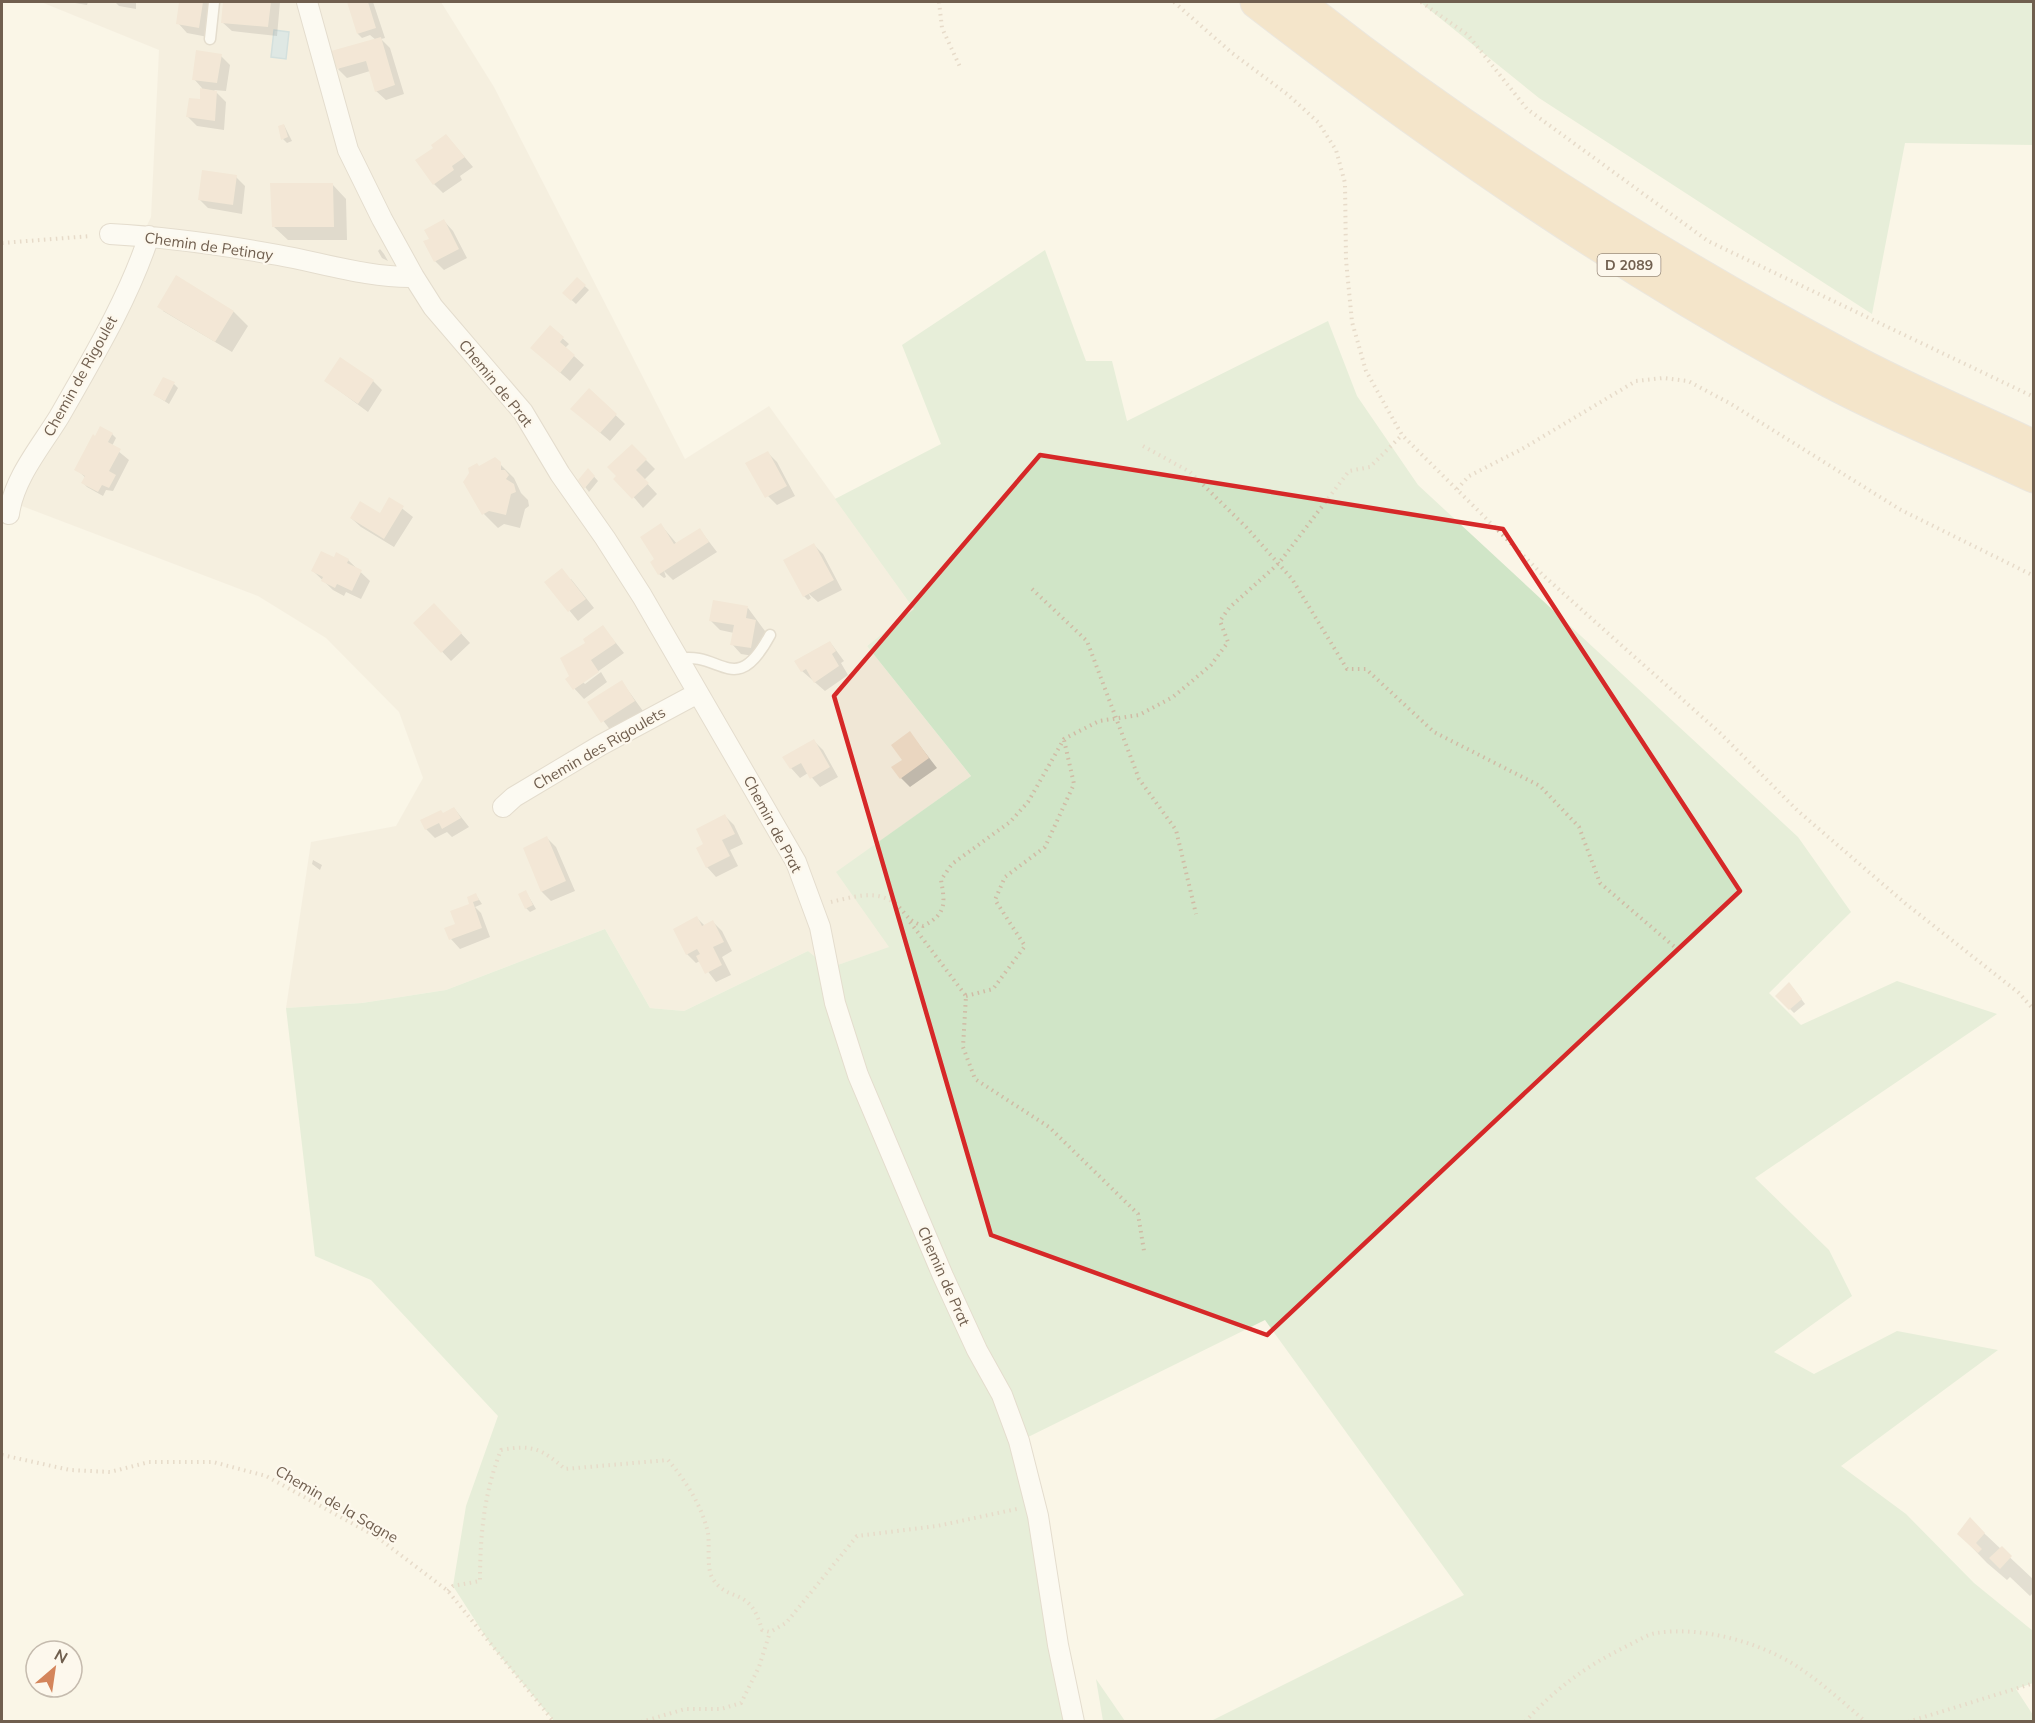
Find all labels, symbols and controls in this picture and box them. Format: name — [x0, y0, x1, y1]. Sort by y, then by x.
street label: Chemin de Petinay — [143, 228, 275, 264]
road number: D 2089 — [1598, 254, 1660, 276]
street label: Chemin de Rigoulet — [39, 312, 121, 440]
street label: Chemin de Prat — [455, 335, 537, 431]
street label: Chemin des Rigoulets — [529, 702, 669, 794]
street label: Chemin de Prat — [740, 772, 806, 876]
street label: Chemin de Prat — [914, 1223, 974, 1329]
street label: Chemin de la Sagne — [272, 1461, 402, 1547]
north arrow — [24, 1639, 84, 1699]
text: N — [51, 1644, 71, 1668]

